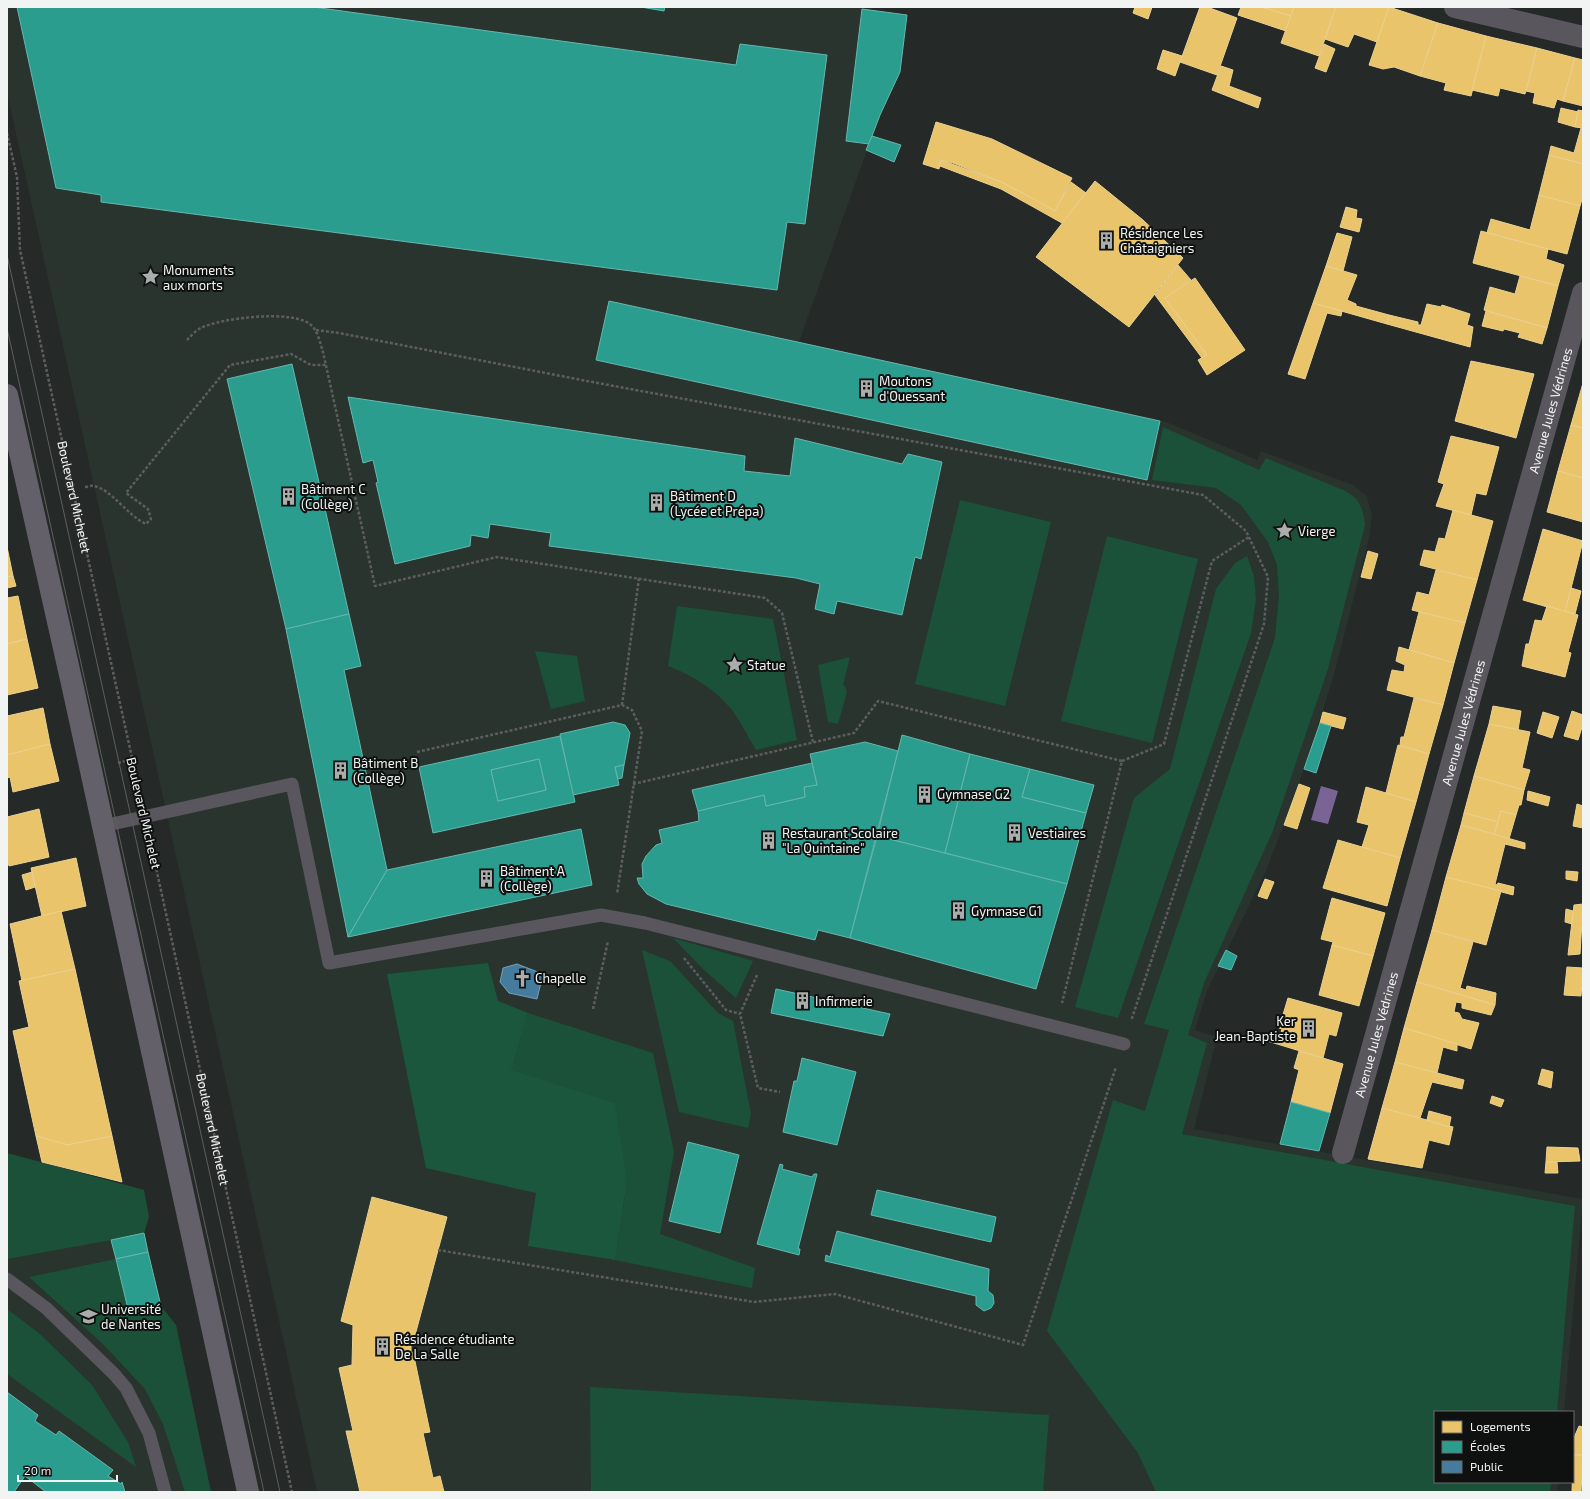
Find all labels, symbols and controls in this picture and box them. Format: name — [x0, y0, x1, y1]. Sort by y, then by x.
place label: Résidence Les Châtaigniers — [1120, 225, 1203, 256]
building icon: Résidence Les Châtaigniers — [1097, 230, 1117, 250]
place label: Monuments aux morts — [163, 262, 234, 293]
place icon: Monuments aux morts — [140, 267, 160, 287]
street label: Avenue Jules Védrines — [1525, 346, 1575, 475]
place label: Moutons d'Ouessant — [879, 373, 945, 404]
building icon: Moutons d'Ouessant — [856, 378, 876, 398]
street label: Boulevard Michelet — [54, 439, 95, 555]
place label: Bâtiment C (Collège) — [301, 481, 366, 512]
building icon: Bâtiment C (Collège) — [278, 486, 298, 506]
place label: Bâtiment D (Lycée et Prépa) — [670, 488, 763, 519]
building icon: Bâtiment D (Lycée et Prépa) — [647, 493, 667, 513]
place icon: Vierge — [1275, 521, 1295, 541]
place label: Vierge — [1298, 523, 1335, 539]
place icon: Statue — [724, 655, 744, 675]
place label: Statue — [747, 657, 786, 673]
street label: Avenue Jules Védrines — [1438, 658, 1488, 787]
street label: Boulevard Michelet — [123, 755, 165, 871]
place label: Bâtiment B (Collège) — [353, 755, 418, 786]
building icon: Bâtiment B (Collège) — [330, 760, 350, 780]
building icon: Gymnase G2 — [914, 784, 934, 804]
place label: Gymnase G2 — [937, 786, 1010, 802]
building icon: Vestiaires — [1005, 823, 1025, 843]
place label: Restaurant Scolaire "La Quintaine" — [782, 825, 898, 856]
place label: Vestiaires — [1028, 825, 1086, 841]
building icon: Restaurant Scolaire "La Quintaine" — [759, 830, 779, 850]
place label: Bâtiment A (Collège) — [500, 863, 565, 894]
building icon: Bâtiment A (Collège) — [477, 868, 497, 888]
building icon: Gymnase G1 — [948, 901, 968, 921]
place label: Gymnase G1 — [971, 903, 1042, 919]
church icon: Chapelle — [512, 968, 532, 988]
place label: Chapelle — [535, 970, 586, 986]
street label: Avenue Jules Védrines — [1351, 970, 1401, 1099]
building icon: Infirmerie — [792, 991, 812, 1011]
place label: Infirmerie — [815, 993, 873, 1009]
place label: Ker Jean-Baptiste — [1215, 1013, 1296, 1044]
building icon: Ker Jean-Baptiste — [1299, 1018, 1319, 1038]
street label: Boulevard Michelet — [193, 1072, 233, 1187]
place label: Université de Nantes — [101, 1301, 161, 1332]
school or university icon: Université de Nantes — [78, 1306, 98, 1326]
place label: Résidence étudiante De La Salle — [395, 1331, 515, 1362]
building icon: Résidence étudiante De La Salle — [372, 1336, 392, 1356]
legend — [1434, 1411, 1574, 1483]
text: Logements — [1470, 1419, 1531, 1433]
text: Écoles — [1470, 1439, 1505, 1453]
scale bar — [18, 1457, 117, 1483]
text: Public — [1470, 1459, 1503, 1473]
text: 20 m — [24, 1463, 51, 1477]

